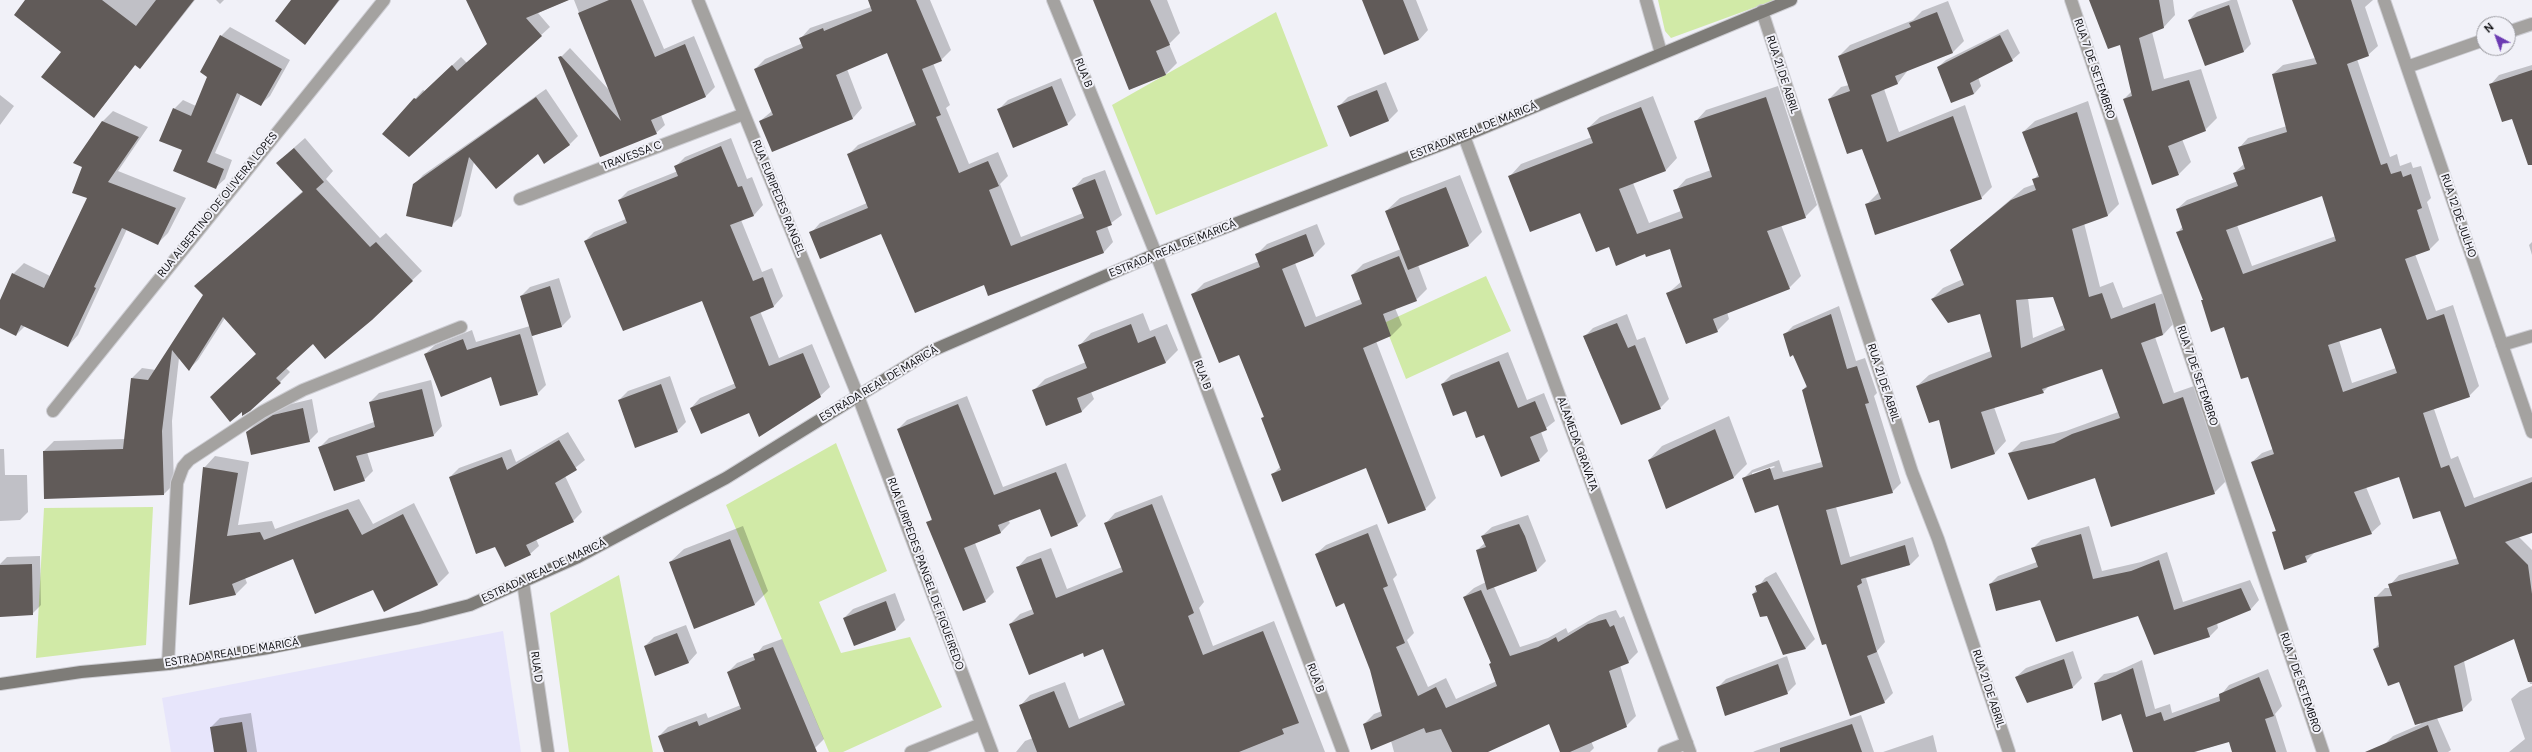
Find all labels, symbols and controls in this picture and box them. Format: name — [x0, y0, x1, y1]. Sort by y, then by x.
north arrow — [2476, 16, 2516, 56]
street label: RUA 7 DE SETEMBRO — [2071, 17, 2117, 121]
text: N — [2481, 20, 2496, 36]
street label: RUA 21 DE ABRIL — [1763, 34, 1801, 116]
street label: RUA B — [1071, 56, 1095, 90]
street label: ESTRADA REAL DE MARICÁ — [1409, 99, 1539, 163]
street label: RUA ALBERTINO DE OLIVEIRA LOPES — [155, 130, 281, 280]
street label: TRAVESSA C — [600, 138, 664, 174]
street label: RUA EURIPEDES RANGEL — [749, 138, 807, 258]
street label: RUA 12 DE JULHO — [2438, 172, 2478, 260]
street label: ESTRADA REAL DE MARICÁ — [1108, 217, 1238, 281]
street label: RUA 7 DE SETEMBRO — [2174, 324, 2220, 428]
street label: RUA 21 DE ABRIL — [1864, 342, 1902, 424]
street label: ESTRADA REAL DE MARICÁ — [817, 343, 941, 425]
street label: RUA B — [1190, 359, 1214, 391]
street label: ALAMEDA GRAVATA — [1554, 395, 1600, 493]
street label: RUA EURIPEDES PANGEL DE FIGUEIREDO — [884, 476, 966, 672]
street label: ESTRADA REAL DE MARICÁ — [480, 536, 608, 606]
street label: RUA 7 DE SETEMBRO — [2277, 631, 2323, 735]
street label: ESTRADA REAL DE MARICÁ — [164, 636, 300, 670]
street label: RUA 21 DE ABRIL — [1969, 648, 2007, 730]
street label: RUA D — [527, 651, 545, 683]
street label: RUA B — [1303, 662, 1327, 694]

